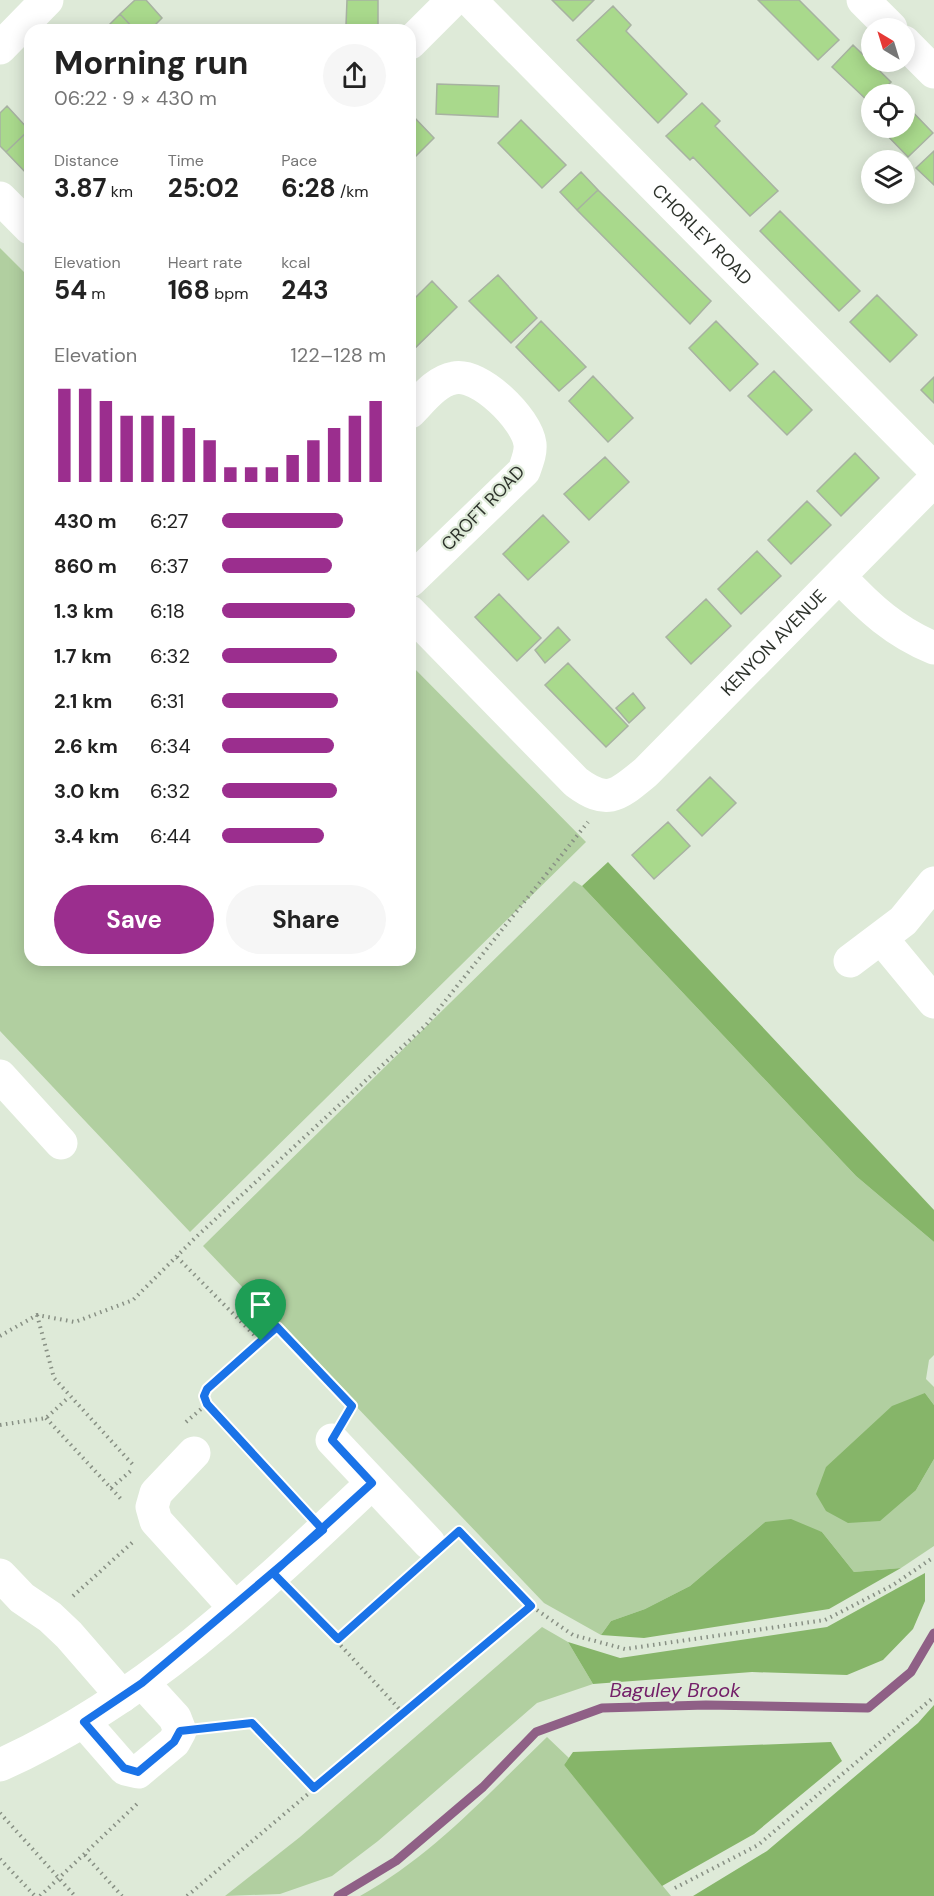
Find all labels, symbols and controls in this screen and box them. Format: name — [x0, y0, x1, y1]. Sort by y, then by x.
north arrow — [861, 18, 915, 72]
map controls — [861, 18, 915, 204]
text: Morning run — [54, 41, 248, 84]
button: share — [323, 44, 386, 107]
button: locate — [861, 84, 915, 138]
text: 06:22 · 9 × 430 m — [54, 85, 217, 111]
text: Distance — [54, 150, 119, 171]
text: Time — [168, 150, 204, 171]
text: Pace — [281, 150, 317, 171]
button: layers — [861, 150, 915, 204]
text: 3.87 — [54, 171, 106, 205]
text: 25:02 — [168, 171, 239, 205]
text: 6:28 — [281, 171, 336, 205]
street label: CHORLEY ROAD — [647, 179, 757, 290]
text: km — [106, 181, 133, 202]
text: /km — [336, 181, 369, 202]
text: Elevation — [54, 252, 121, 273]
text: Heart rate — [168, 252, 242, 273]
text: kcal — [281, 252, 310, 273]
text: 54 — [54, 273, 87, 307]
text: 168 — [168, 273, 210, 307]
text: 243 — [281, 273, 329, 307]
text: m — [87, 283, 106, 304]
text: bpm — [210, 283, 249, 304]
text: Elevation — [54, 342, 137, 368]
text: 122–128 m — [291, 342, 386, 368]
street label: CROFT ROAD — [436, 460, 530, 556]
text: 430 m — [54, 508, 117, 534]
text: 6:27 — [150, 508, 188, 534]
text: 860 m — [54, 553, 117, 579]
text: 6:37 — [150, 553, 189, 579]
street label: KENYON AVENUE — [716, 584, 832, 701]
text: 1.3 km — [54, 598, 113, 624]
text: 6:18 — [150, 598, 185, 624]
text: 1.7 km — [54, 643, 112, 669]
text: 6:32 — [150, 643, 190, 669]
text: 2.1 km — [54, 688, 112, 714]
text: 6:31 — [150, 688, 184, 714]
text: 2.6 km — [54, 733, 118, 759]
text: 6:34 — [150, 733, 191, 759]
text: 3.0 km — [54, 778, 119, 804]
text: 6:32 — [150, 778, 190, 804]
text: 3.4 km — [54, 823, 119, 849]
text: 6:44 — [150, 823, 191, 849]
button: Save — [54, 885, 214, 954]
button: Share — [226, 885, 386, 954]
pin — [235, 1279, 286, 1341]
icon: arrive — [244, 1288, 277, 1321]
water label: Baguley Brook — [609, 1677, 741, 1703]

